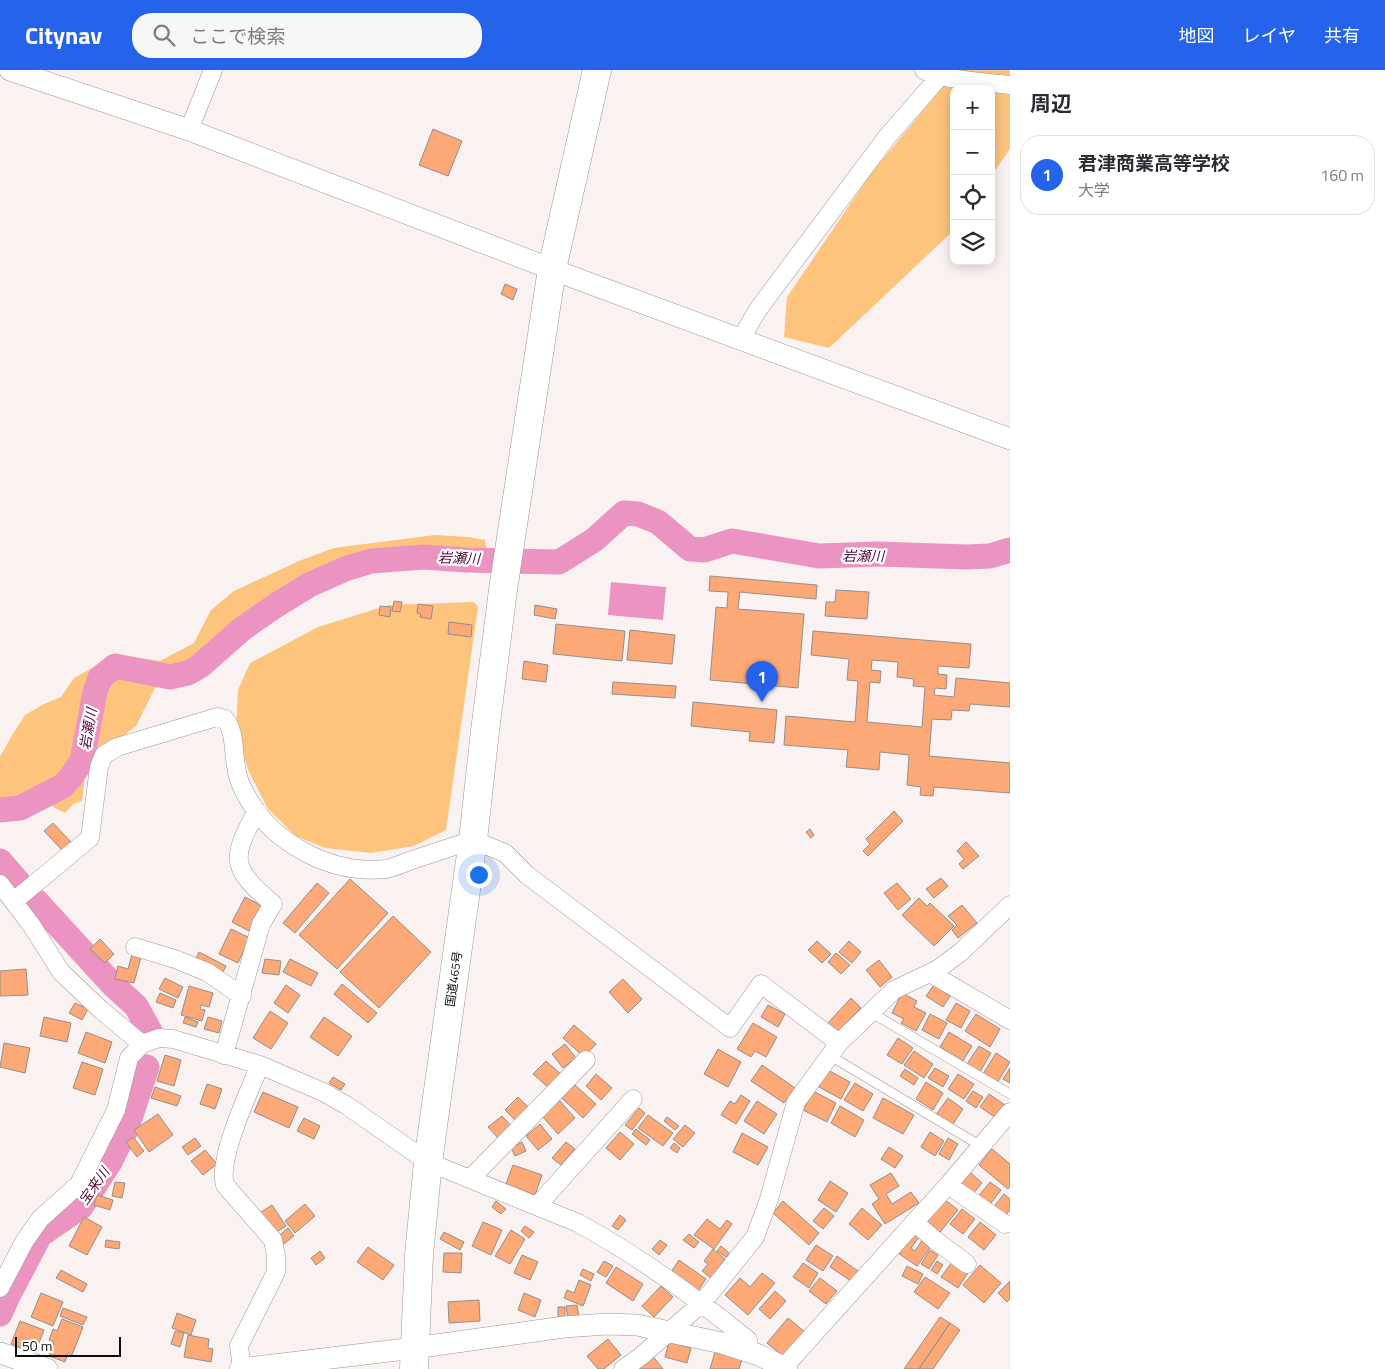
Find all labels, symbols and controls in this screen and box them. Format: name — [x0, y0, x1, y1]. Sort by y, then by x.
search box — [132, 13, 482, 58]
text: Citynav — [25, 17, 102, 53]
icon: search — [150, 21, 178, 49]
text: ここで検索 — [190, 21, 285, 50]
text: 地図 — [1179, 22, 1215, 49]
text: レイヤ — [1243, 22, 1296, 49]
text: 共有 — [1324, 22, 1360, 49]
map controls — [950, 85, 995, 265]
button: + — [950, 85, 995, 130]
text: 周辺 — [1030, 87, 1072, 119]
button: − — [950, 130, 995, 175]
text: 君津商業高等学校 — [1078, 148, 1230, 177]
text: 1 — [1043, 163, 1051, 187]
text: 160 m — [1320, 163, 1364, 187]
button: locate — [950, 175, 995, 220]
text: 大学 — [1078, 178, 1110, 202]
button: layers — [950, 220, 995, 265]
water label: 岩瀬川 — [842, 545, 886, 566]
water label: 岩瀬川 — [438, 546, 482, 569]
pin: 1 — [746, 661, 778, 702]
water label: 岩瀬川 — [74, 704, 102, 751]
your location — [466, 862, 492, 888]
street label: 国道465号 — [440, 950, 467, 1008]
water label: 宝来川 — [73, 1161, 115, 1209]
scale bar — [15, 1334, 121, 1357]
text: 50 m — [22, 1335, 52, 1356]

